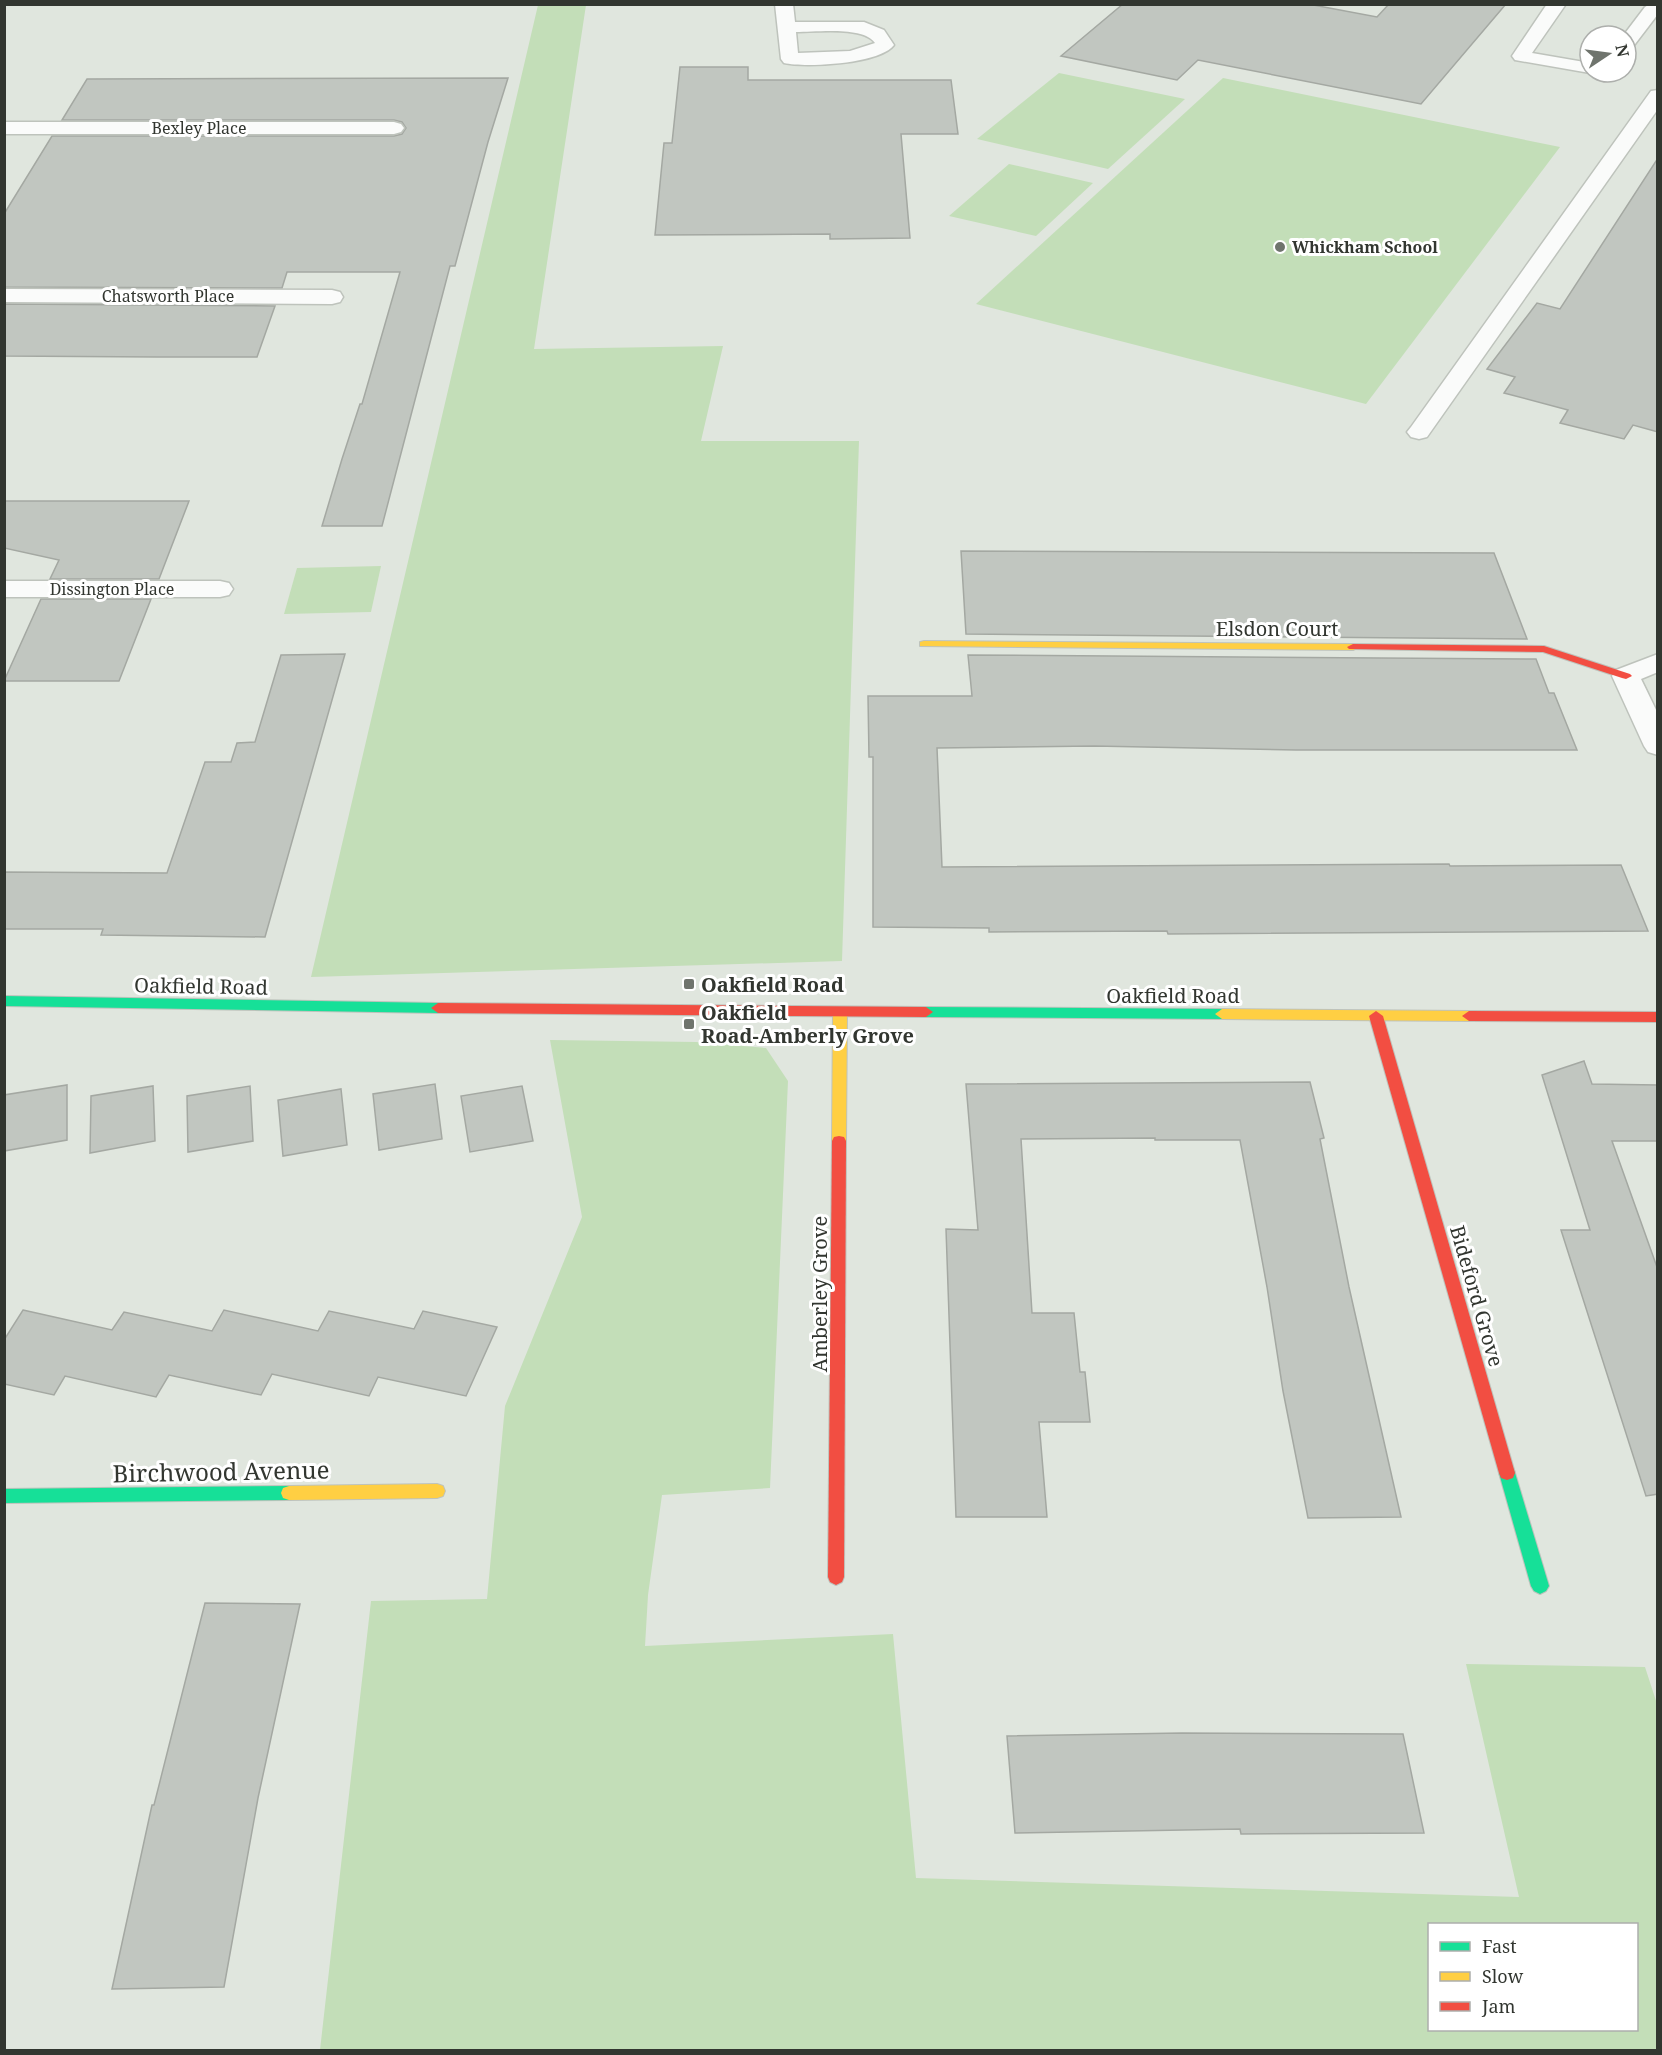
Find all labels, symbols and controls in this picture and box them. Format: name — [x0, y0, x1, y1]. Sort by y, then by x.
north arrow — [1578, 24, 1638, 84]
text: N — [1610, 42, 1635, 60]
street label: Bexley Place — [151, 117, 247, 139]
place label: Whickham School — [1292, 236, 1438, 258]
marker: Whickham School — [1273, 240, 1287, 254]
street label: Chatsworth Place — [102, 285, 234, 307]
street label: Dissington Place — [50, 578, 174, 600]
street label: Elsdon Court — [1216, 615, 1338, 642]
street label: Oakfield Road — [134, 971, 268, 1001]
place label: Oakfield Road — [701, 971, 844, 998]
marker: Oakfield Road — [682, 977, 696, 991]
street label: Oakfield Road — [1106, 982, 1240, 1009]
place label: Oakfield Road-Amberly Grove — [701, 999, 914, 1049]
marker: Oakfield Road-Amberly Grove — [682, 1017, 696, 1031]
street label: Amberley Grove — [806, 1216, 833, 1372]
street label: Bideford Grove — [1444, 1222, 1510, 1370]
street label: Birchwood Avenue — [112, 1453, 330, 1489]
legend — [1428, 1923, 1638, 2031]
text: Fast — [1482, 1934, 1517, 1958]
text: Slow — [1482, 1964, 1524, 1988]
text: Jam — [1481, 1994, 1516, 2018]

